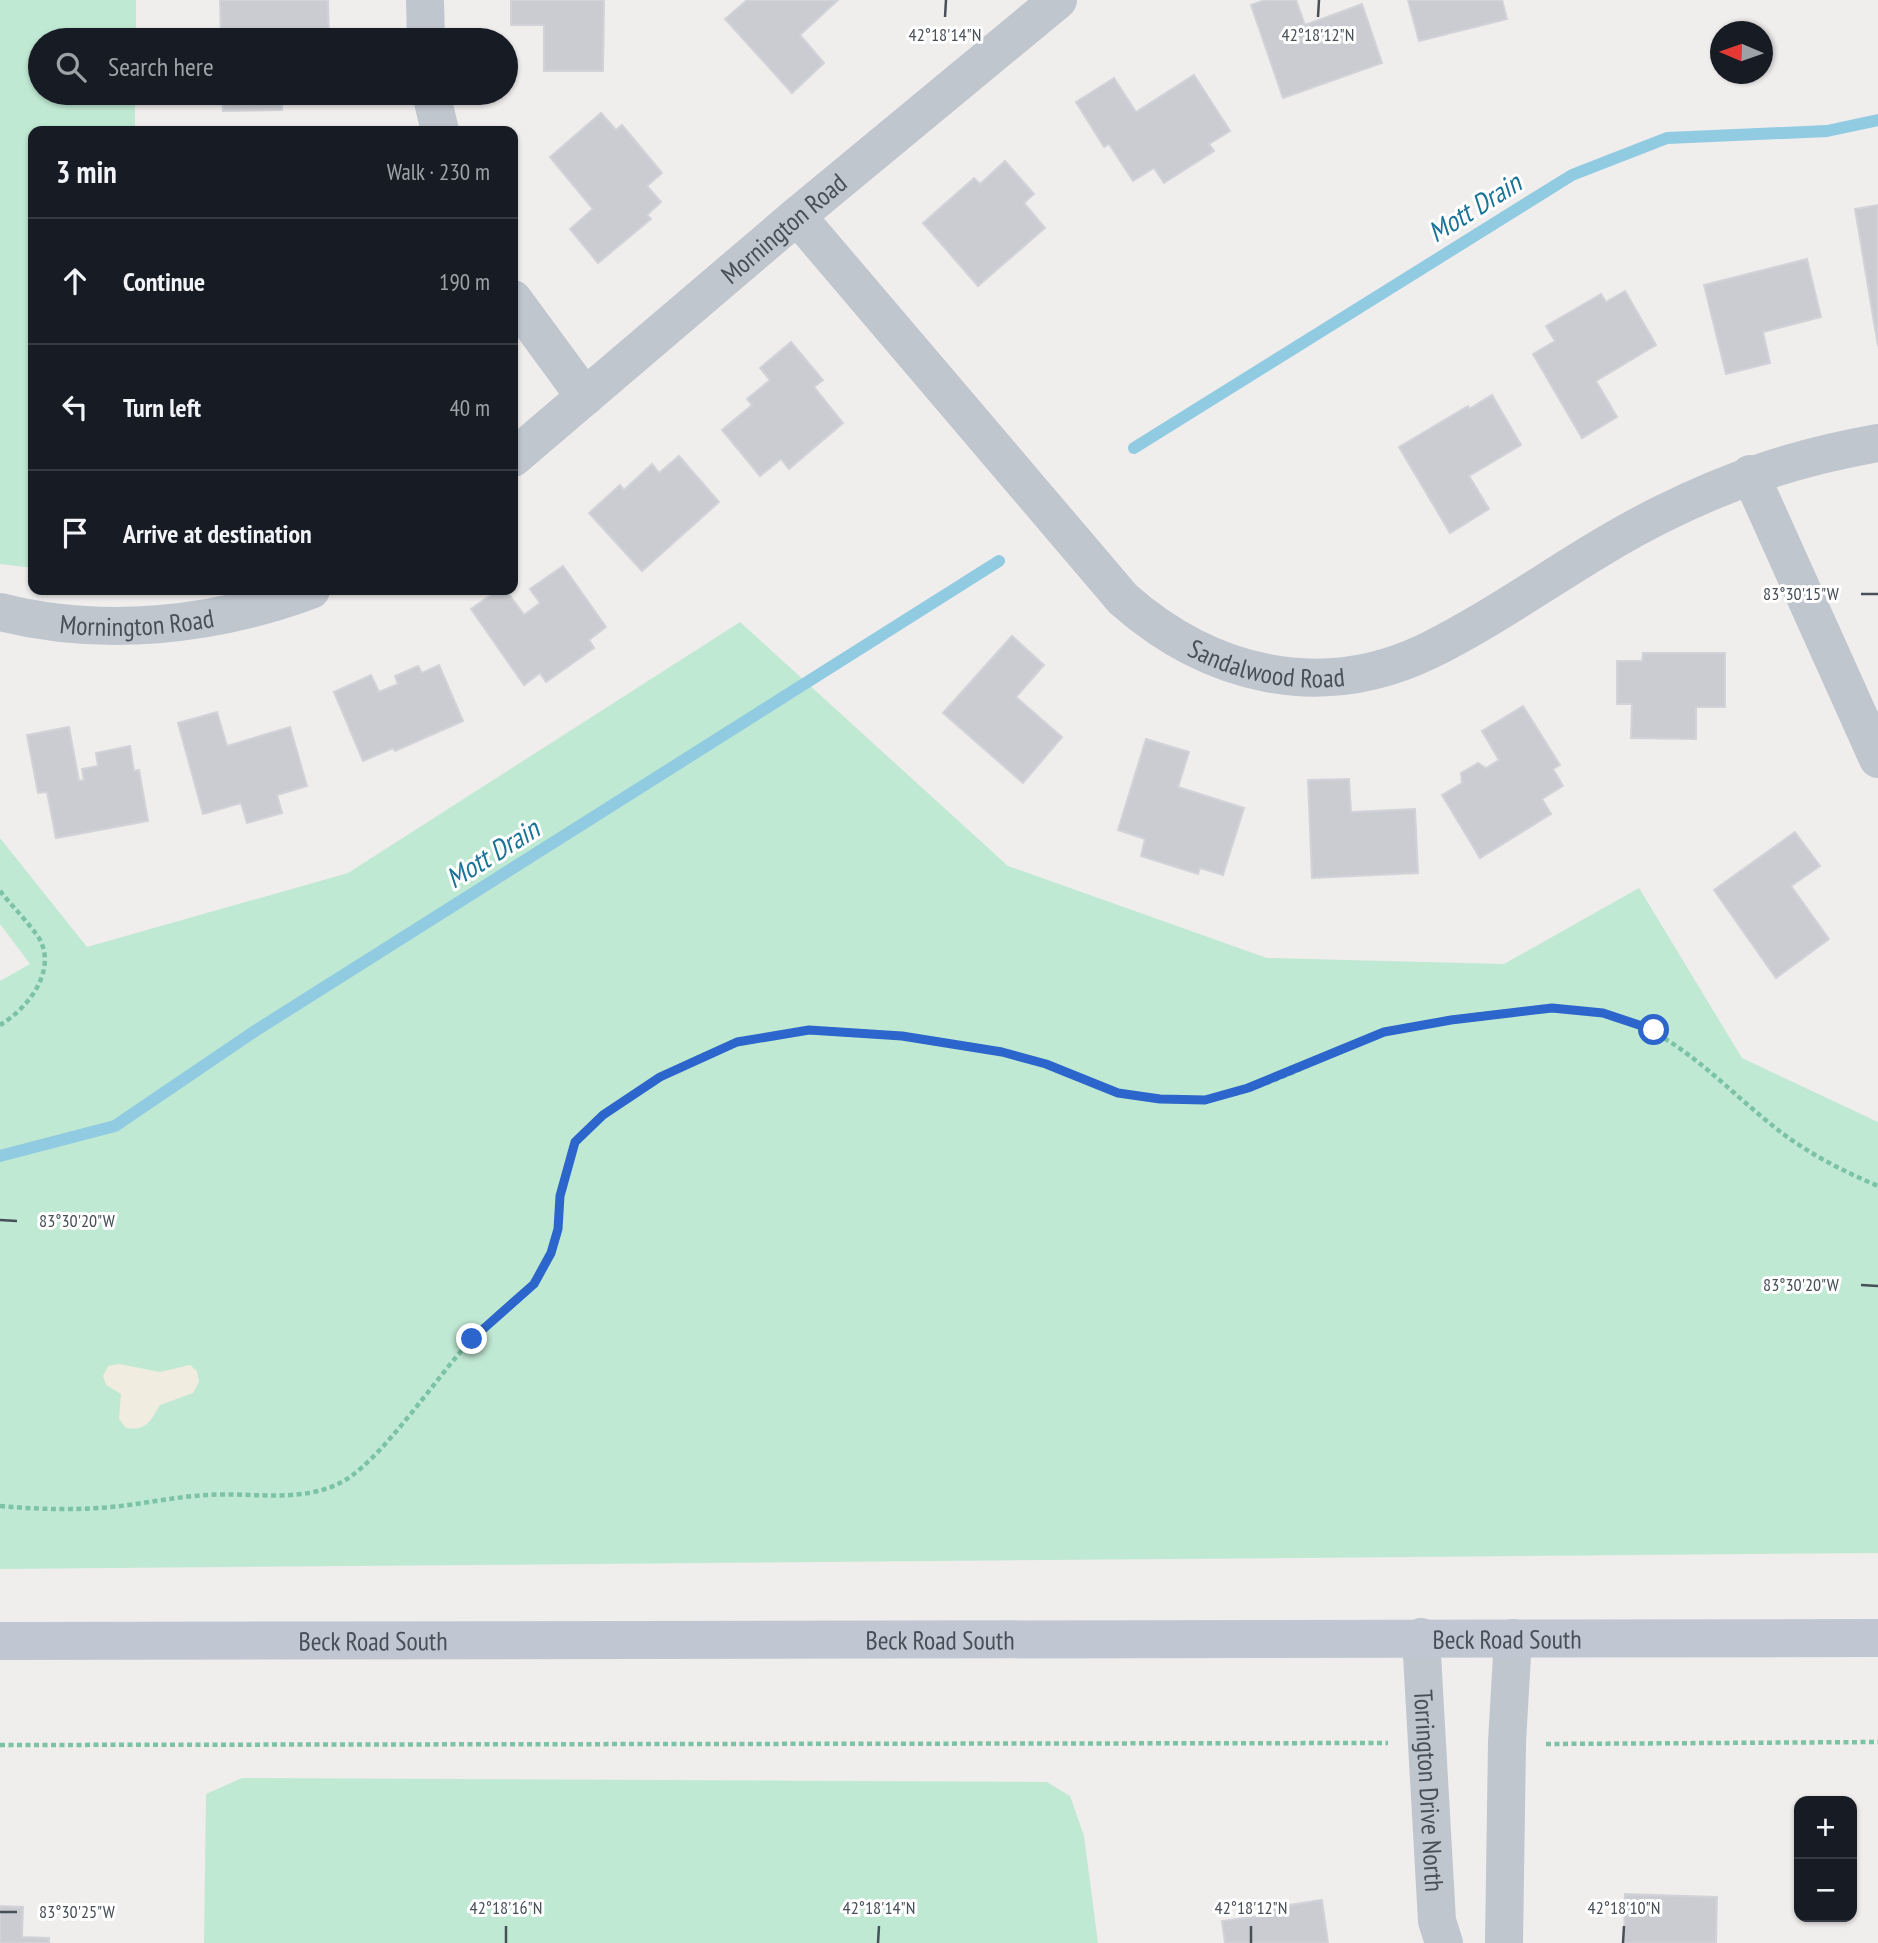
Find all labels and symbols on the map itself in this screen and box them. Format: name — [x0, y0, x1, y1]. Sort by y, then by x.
north arrow — [1710, 21, 1773, 84]
text: 42°18'14"N — [909, 23, 981, 46]
text: 42°18'12"N — [1282, 23, 1354, 46]
water label: Mott Drain — [1420, 163, 1529, 250]
street label: Mornington Road — [714, 166, 853, 290]
text: 83°30'15"W — [1763, 582, 1839, 605]
street label: Mornington Road — [58, 601, 216, 642]
street label: Sandalwood Road — [1183, 631, 1346, 694]
water label: Mott Drain — [438, 809, 547, 896]
route start — [1638, 1014, 1669, 1045]
text: 83°30'20"W — [39, 1209, 115, 1232]
text: 83°30'20"W — [1763, 1273, 1839, 1296]
route end — [456, 1323, 487, 1354]
street label: Beck Road South — [1432, 1622, 1582, 1655]
street label: Beck Road South — [865, 1623, 1015, 1656]
street label: Beck Road South — [298, 1624, 448, 1657]
street label: Torrington Drive North — [1407, 1689, 1452, 1893]
text: 42°18'16"N — [470, 1896, 542, 1919]
text: 42°18'14"N — [843, 1896, 915, 1919]
text: 42°18'12"N — [1215, 1896, 1287, 1919]
text: 42°18'10"N — [1588, 1896, 1660, 1919]
text: 83°30'25"W — [39, 1900, 115, 1923]

